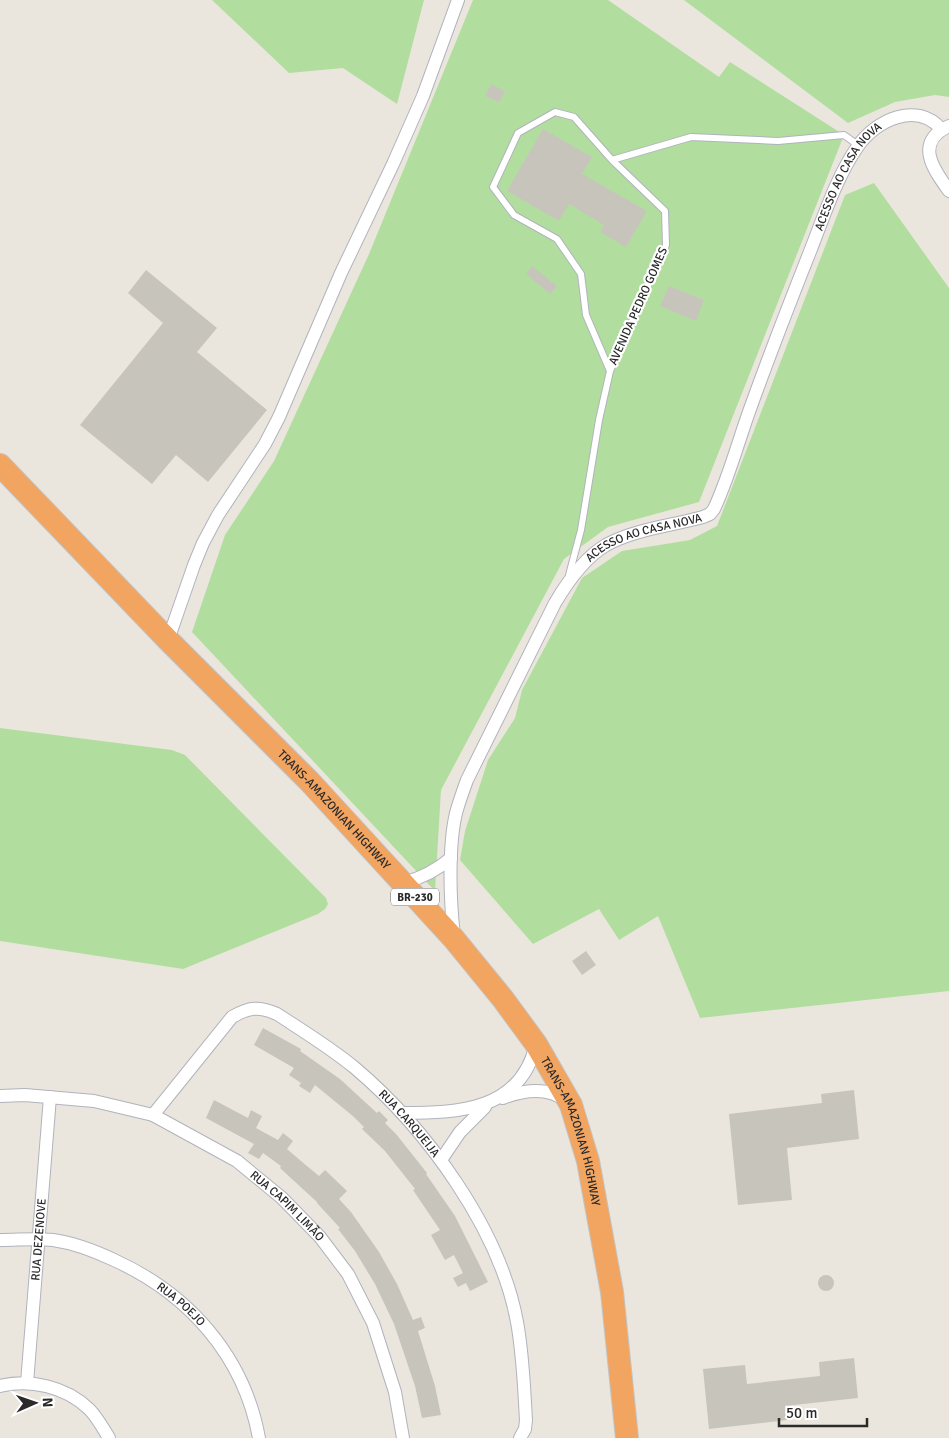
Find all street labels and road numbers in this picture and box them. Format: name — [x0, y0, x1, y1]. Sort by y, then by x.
street label: ACESSO AO CASA NOVA — [812, 119, 885, 233]
street label: AVENIDA PEDRO GOMES — [606, 245, 671, 367]
street label: ACESSO AO CASA NOVA — [583, 510, 704, 565]
street label: TRANS-AMAZONIAN HIGHWAY — [274, 747, 393, 873]
road number: BR-230 — [391, 889, 439, 906]
street label: TRANS-AMAZONIAN HIGHWAY — [537, 1055, 603, 1207]
street label: RUA CARQUEIJA — [375, 1087, 443, 1161]
street label: RUA CAPIM LIMÃO — [247, 1168, 327, 1245]
street label: RUA DEZENOVE — [28, 1198, 50, 1281]
street label: RUA POEJO — [154, 1279, 208, 1330]

